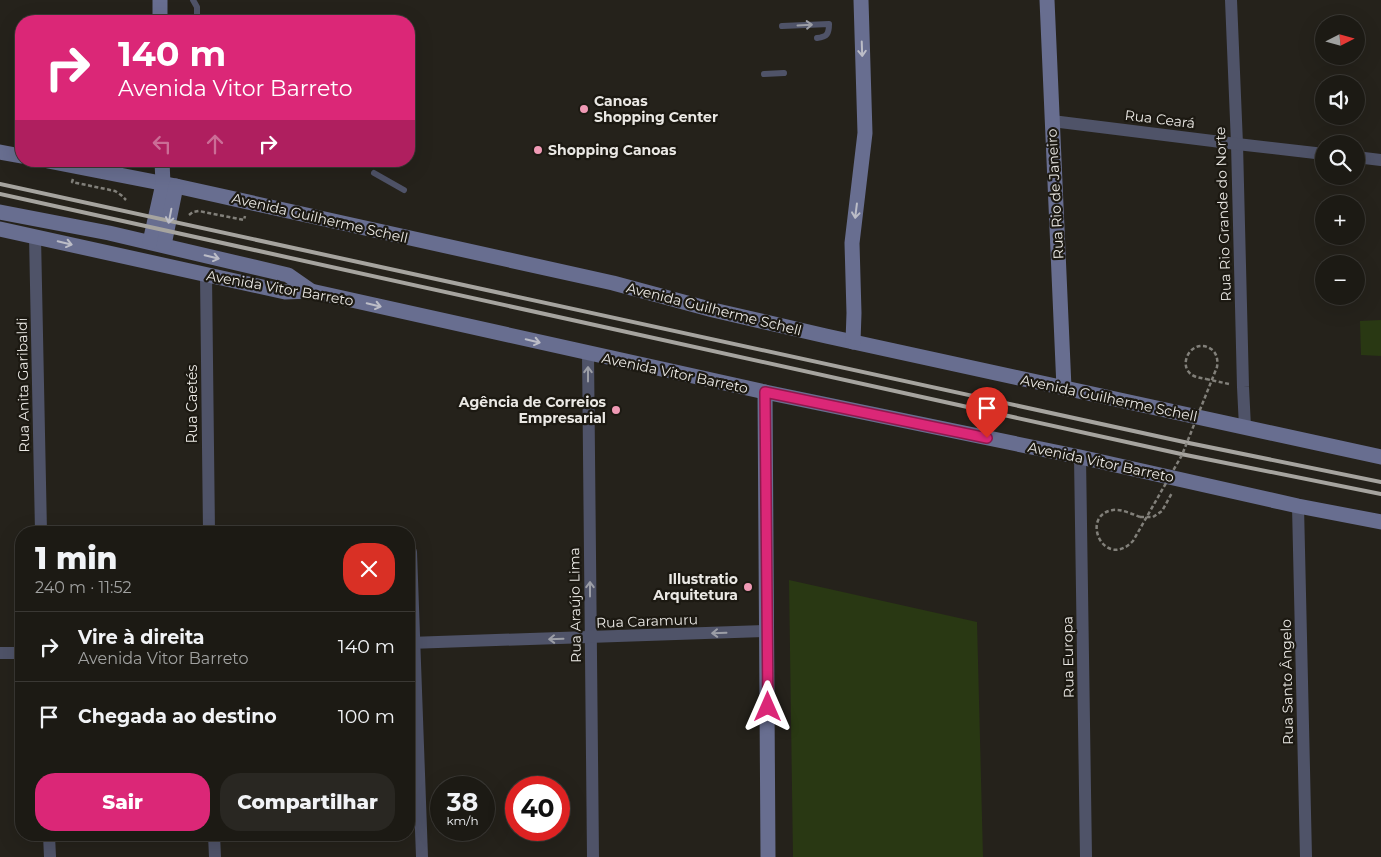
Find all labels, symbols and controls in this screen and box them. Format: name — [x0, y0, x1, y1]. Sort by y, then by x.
north arrow — [1315, 15, 1365, 65]
map controls — [1315, 15, 1365, 305]
one-way arrow — [797, 20, 813, 29]
text: 140 m — [118, 32, 226, 75]
icon: right — [35, 35, 100, 100]
one-way arrow — [857, 40, 867, 56]
text: Avenida Vitor Barreto — [118, 75, 353, 102]
button: sound — [1315, 75, 1365, 125]
place label: Canoas Shopping Center — [594, 92, 718, 126]
marker: Canoas Shopping Center — [578, 103, 590, 115]
street label: Rua Ceará — [1124, 106, 1196, 132]
street label: Rua Rio Grande do Norte — [1211, 126, 1235, 302]
street label: Rua Rio de Janeiro — [1043, 128, 1067, 260]
icon: left — [148, 130, 176, 158]
icon: ahead — [201, 130, 229, 158]
icon: right — [254, 130, 282, 158]
button: search — [1315, 135, 1365, 185]
place label: Shopping Canoas — [548, 141, 677, 159]
marker: Shopping Canoas — [532, 144, 544, 156]
street label: Avenida Guilherme Schell — [230, 189, 410, 247]
button: + — [1315, 195, 1365, 245]
one-way arrow — [851, 202, 861, 218]
one-way arrow — [165, 207, 174, 223]
one-way arrow — [56, 239, 72, 248]
one-way arrow — [203, 253, 219, 262]
button: − — [1315, 255, 1365, 305]
street label: Avenida Vitor Barreto — [205, 266, 355, 310]
street label: Avenida Guilherme Schell — [624, 278, 804, 340]
one-way arrow — [366, 301, 382, 310]
street label: Rua Anita Garibaldi — [13, 317, 33, 453]
one-way arrow — [524, 337, 540, 346]
street label: Avenida Vitor Barreto — [600, 349, 750, 397]
street label: Rua Caetés — [183, 364, 201, 443]
one-way arrow — [583, 367, 593, 383]
street label: Avenida Guilherme Schell — [1019, 370, 1199, 426]
pin — [966, 387, 1008, 438]
place label: Agência de Correios Empresarial — [458, 393, 607, 427]
icon: arrive — [973, 394, 1001, 422]
marker: Agência de Correios Empresarial — [610, 404, 622, 416]
street label: Avenida Vitor Barreto — [1026, 438, 1176, 486]
text: 1 min — [35, 540, 118, 577]
button: close — [343, 543, 395, 595]
street label: Rua Araújo Lima — [565, 547, 585, 663]
place label: Illustratio Arquitetura — [652, 570, 738, 604]
text: 240 m · 11:52 — [35, 578, 132, 597]
marker: Illustratio Arquitetura — [742, 581, 754, 593]
one-way arrow — [585, 582, 595, 598]
street label: Rua Caramuru — [596, 610, 698, 632]
street label: Rua Europa — [1058, 616, 1078, 698]
street label: Rua Santo Ângelo — [1277, 619, 1297, 745]
text: Vire à direita — [78, 626, 205, 649]
one-way arrow — [711, 629, 727, 638]
icon: right — [35, 633, 63, 661]
one-way arrow — [548, 634, 564, 644]
text: 140 m — [338, 635, 395, 658]
text: Avenida Vitor Barreto — [78, 649, 249, 668]
position arrow — [741, 680, 793, 732]
icon: arrive — [35, 703, 63, 731]
text: Chegada ao destino — [78, 705, 277, 728]
text: 100 m — [338, 705, 395, 728]
button: Sair — [35, 773, 210, 831]
button: Compartilhar — [220, 773, 395, 831]
speed limit sign: 40 — [505, 776, 570, 841]
text: 38 — [447, 787, 478, 817]
text: km/h — [446, 813, 479, 828]

